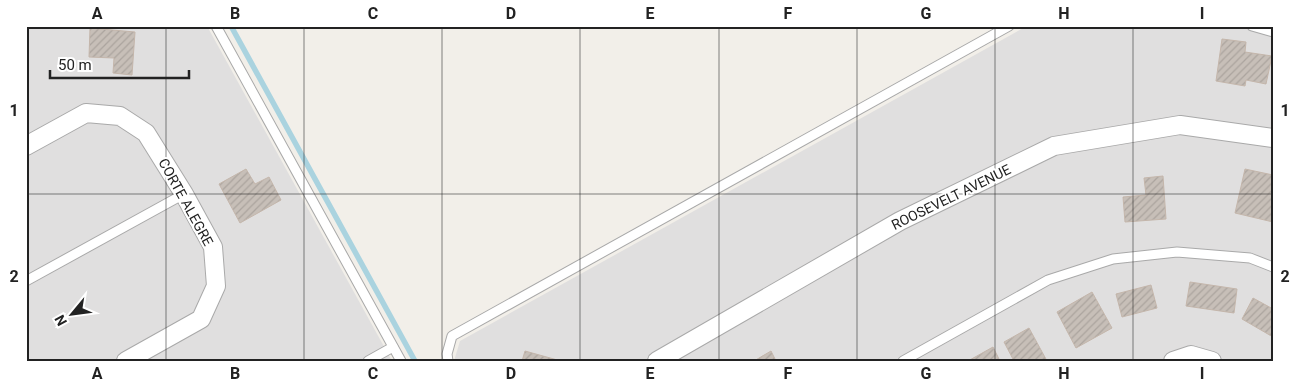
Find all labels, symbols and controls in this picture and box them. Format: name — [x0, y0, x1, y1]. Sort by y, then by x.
text: A — [92, 4, 103, 23]
text: B — [230, 4, 240, 23]
text: C — [368, 4, 378, 23]
text: D — [506, 4, 516, 23]
text: E — [646, 4, 655, 23]
text: F — [784, 4, 793, 23]
text: G — [921, 4, 932, 23]
text: H — [1058, 4, 1070, 23]
text: I — [1200, 4, 1204, 23]
scale bar — [50, 48, 189, 80]
text: 50 m — [58, 56, 92, 74]
text: 1 — [9, 101, 19, 120]
text: 1 — [1280, 101, 1290, 120]
street label: CORTE ALEGRE — [155, 156, 217, 248]
street label: ROOSEVELT AVENUE — [889, 161, 1013, 233]
text: 2 — [9, 267, 19, 286]
text: 2 — [1280, 267, 1290, 286]
north arrow — [48, 290, 98, 340]
text: N — [51, 312, 70, 329]
text: A — [92, 364, 103, 383]
text: B — [230, 364, 240, 383]
text: C — [368, 364, 378, 383]
text: D — [506, 364, 516, 383]
text: E — [646, 364, 655, 383]
text: F — [784, 364, 793, 383]
text: G — [921, 364, 932, 383]
text: H — [1058, 364, 1070, 383]
text: I — [1200, 364, 1204, 383]

